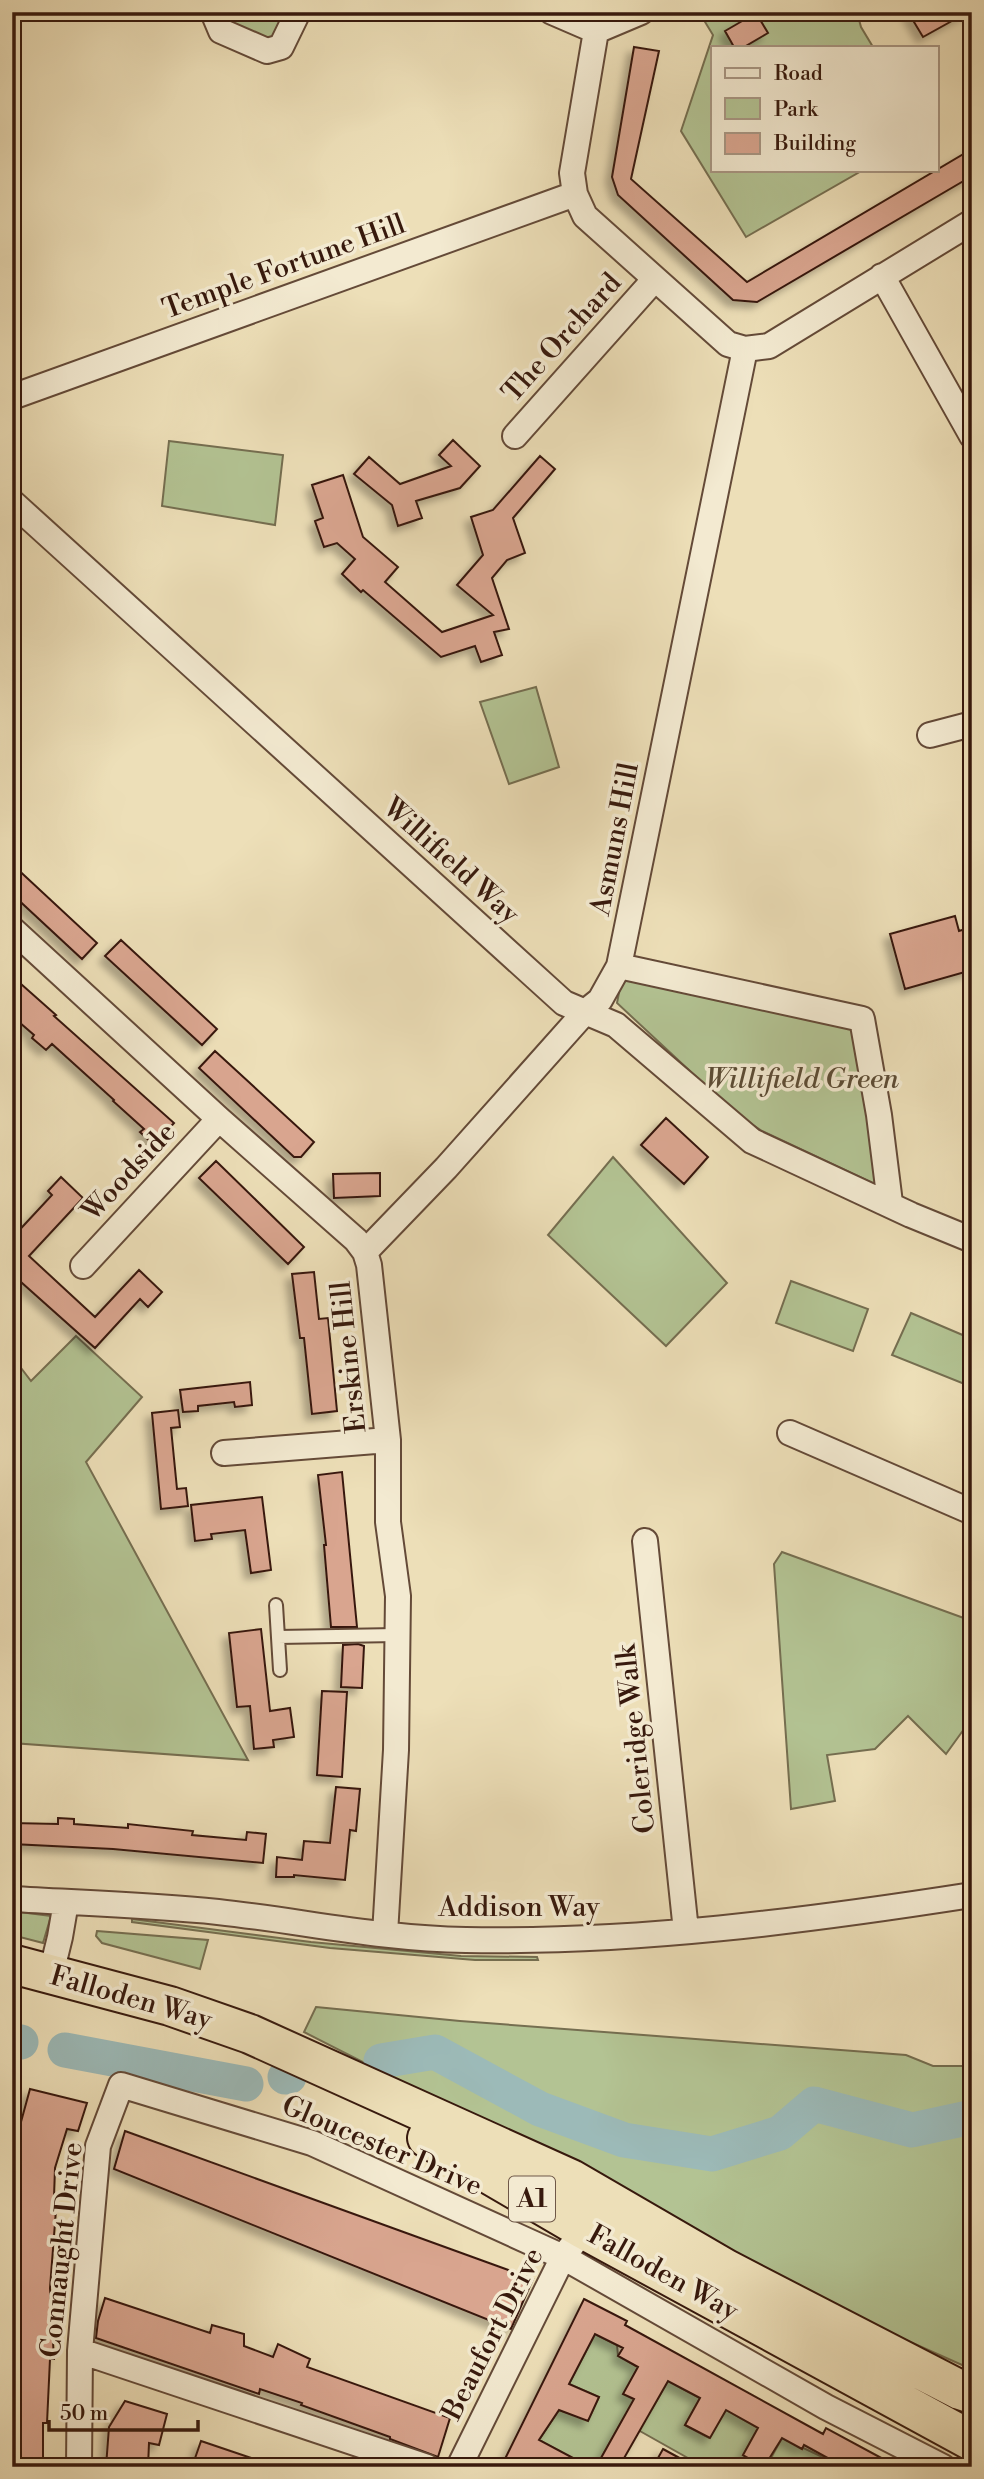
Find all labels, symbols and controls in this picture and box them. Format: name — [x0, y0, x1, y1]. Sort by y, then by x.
legend — [711, 46, 939, 172]
text: Road — [774, 61, 823, 87]
text: Park — [774, 97, 819, 123]
text: Building — [773, 131, 856, 157]
street label: Temple Fortune Hill — [158, 207, 410, 327]
street label: The Orchard — [495, 266, 629, 410]
street label: Asmuns Hill — [583, 760, 647, 919]
street label: Willifield Way — [375, 790, 527, 932]
park label: Willifield Green — [705, 1062, 899, 1097]
street label: Woodside — [74, 1115, 184, 1229]
street label: Erskine Hill — [324, 1279, 374, 1435]
street label: Coleridge Walk — [609, 1641, 663, 1835]
street label: Addison Way — [437, 1890, 600, 1925]
street label: Falloden Way — [46, 1958, 216, 2038]
street label: Gloucester Drive — [276, 2088, 488, 2204]
street label: Connaught Drive — [33, 2140, 91, 2360]
road number: A1 — [509, 2176, 555, 2222]
street label: Falloden Way — [582, 2217, 745, 2329]
street label: Beaufort Drive — [434, 2242, 552, 2427]
scale bar — [49, 2388, 198, 2432]
text: 50 m — [60, 2401, 108, 2427]

